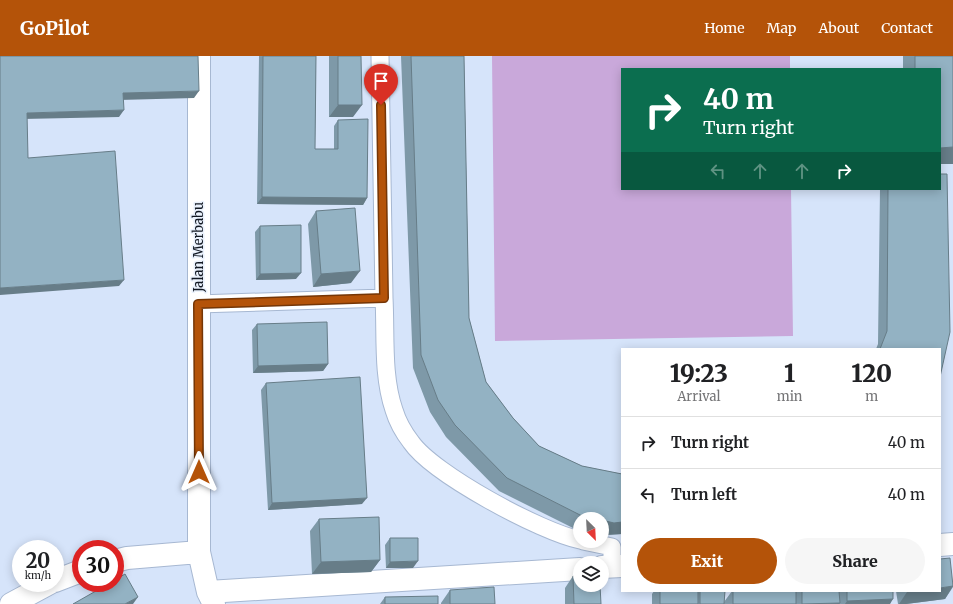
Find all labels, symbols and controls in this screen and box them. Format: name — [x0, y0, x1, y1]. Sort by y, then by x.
text: GoPilot — [20, 16, 89, 40]
text: Home — [704, 19, 745, 37]
text: Map — [767, 19, 796, 37]
text: About — [818, 19, 859, 37]
text: Contact — [881, 19, 933, 37]
pin — [364, 64, 398, 105]
icon: arrive — [370, 70, 392, 92]
text: 40 m — [703, 81, 774, 117]
icon: right — [637, 84, 689, 136]
text: Turn right — [703, 116, 794, 139]
icon: left — [707, 160, 729, 182]
icon: ahead — [749, 160, 771, 182]
icon: ahead — [791, 160, 813, 182]
icon: right — [833, 160, 855, 182]
street label: Jalan Merbabu — [190, 202, 207, 293]
text: 19:23 — [670, 358, 728, 389]
text: 1 — [784, 358, 795, 389]
text: 120 — [851, 358, 892, 389]
text: Arrival — [677, 388, 721, 405]
text: min — [777, 388, 802, 405]
text: m — [865, 388, 878, 405]
icon: right — [637, 432, 659, 454]
text: Turn right — [671, 433, 749, 452]
text: 40 m — [888, 433, 925, 452]
position arrow — [178, 451, 220, 493]
icon: left — [637, 484, 659, 506]
text: Turn left — [671, 485, 737, 504]
text: 40 m — [888, 485, 925, 504]
north arrow — [573, 512, 609, 548]
map controls — [573, 512, 609, 592]
button: Exit — [637, 538, 777, 584]
button: Share — [785, 538, 925, 584]
speed limit sign: 30 — [72, 540, 124, 592]
text: 20 — [26, 548, 50, 573]
button: layers — [573, 556, 609, 592]
text: km/h — [25, 569, 51, 582]

